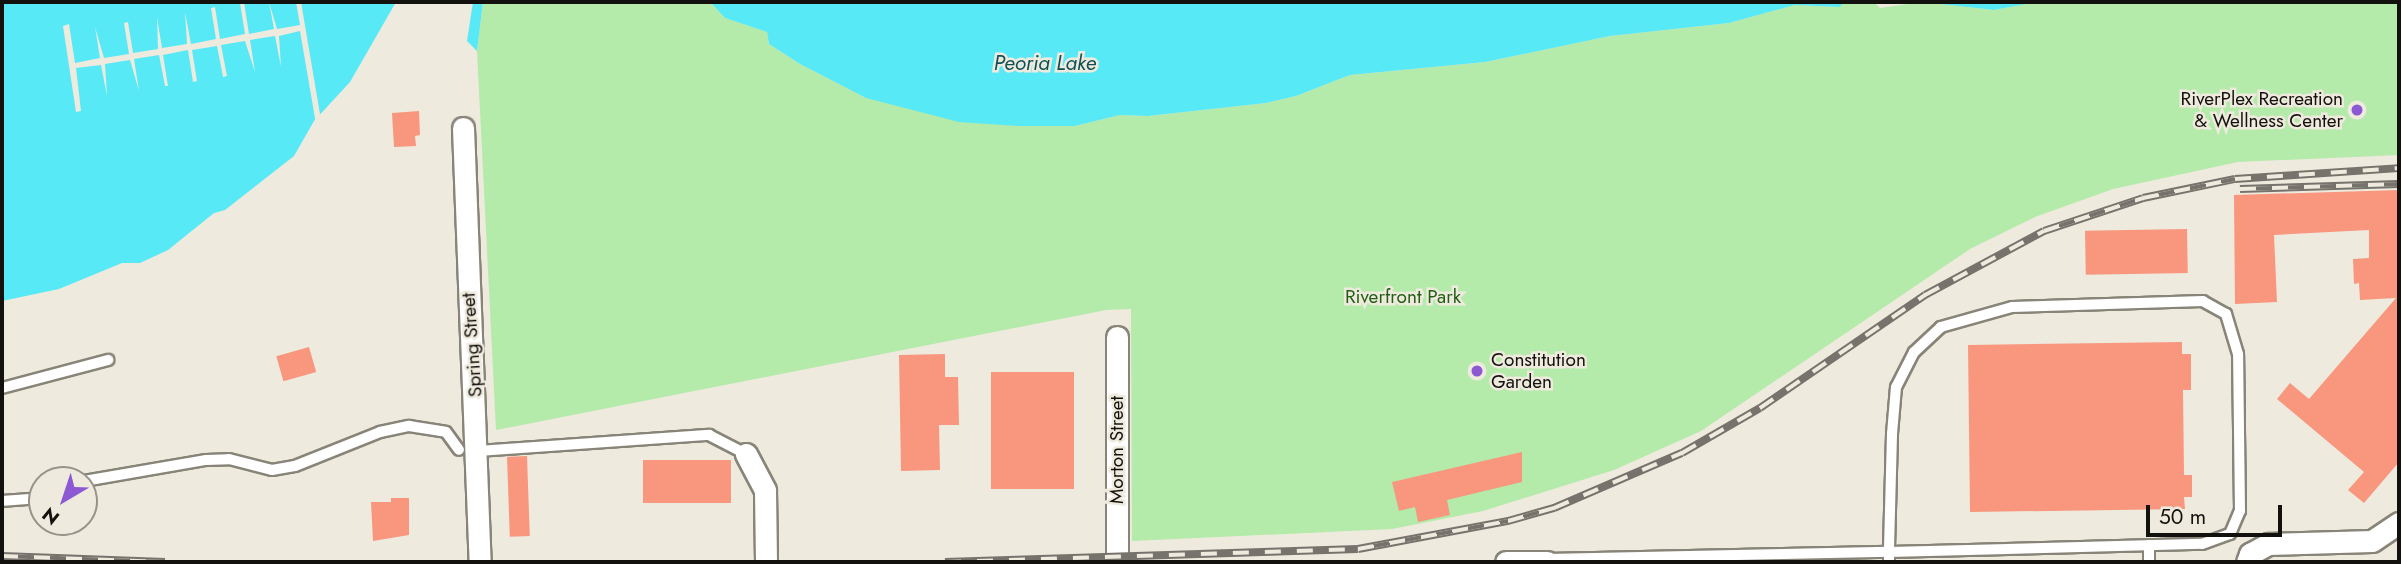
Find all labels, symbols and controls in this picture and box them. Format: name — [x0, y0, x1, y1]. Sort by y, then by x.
water label: Peoria Lake — [994, 50, 1096, 76]
place label: RiverPlex Recreation & Wellness Center — [2181, 88, 2343, 132]
marker: RiverPlex Recreation & Wellness Center — [2349, 102, 2365, 118]
park label: Riverfront Park — [1345, 286, 1461, 308]
street label: Spring Street — [457, 292, 487, 398]
place label: Constitution Garden — [1491, 349, 1586, 393]
marker: Constitution Garden — [1469, 363, 1485, 379]
street label: Morton Street — [1106, 396, 1128, 504]
north arrow — [28, 466, 98, 536]
scale bar — [2149, 490, 2286, 534]
text: N — [36, 501, 65, 531]
text: 50 m — [2159, 502, 2206, 532]

